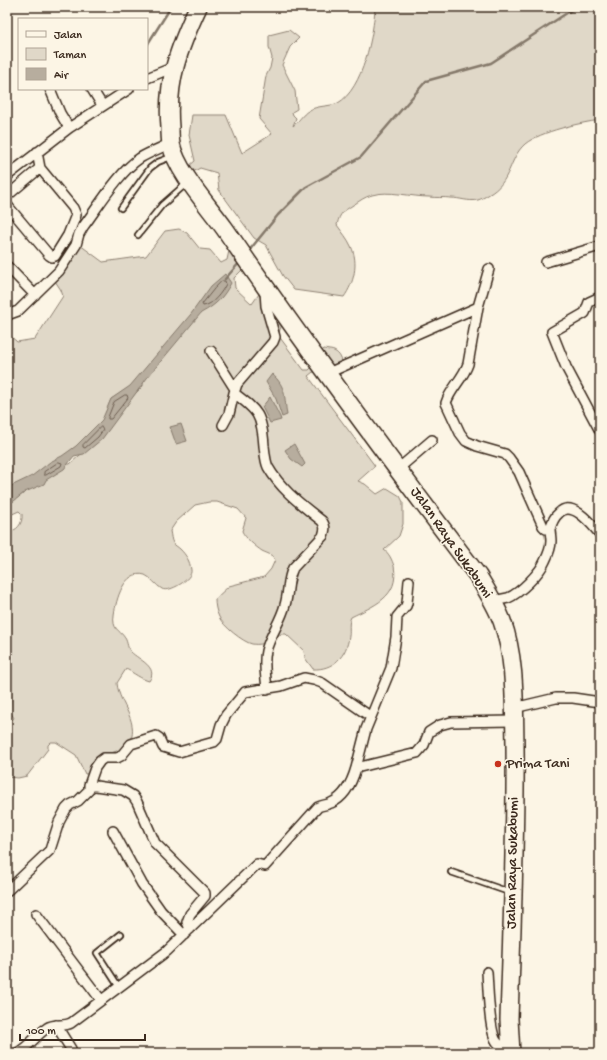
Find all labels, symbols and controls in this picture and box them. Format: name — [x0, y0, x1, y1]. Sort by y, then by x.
legend — [18, 18, 148, 90]
text: Jalan — [54, 29, 82, 43]
text: Taman — [53, 49, 86, 63]
text: Air — [54, 69, 70, 83]
street label: Jalan Raya Sukabumi — [406, 484, 496, 602]
place label: Prima Tani — [505, 755, 570, 773]
marker: Prima Tani — [493, 759, 503, 769]
street label: Jalan Raya Sukabumi — [503, 797, 523, 929]
scale bar — [20, 1016, 145, 1042]
text: 100 m — [25, 1025, 56, 1039]

